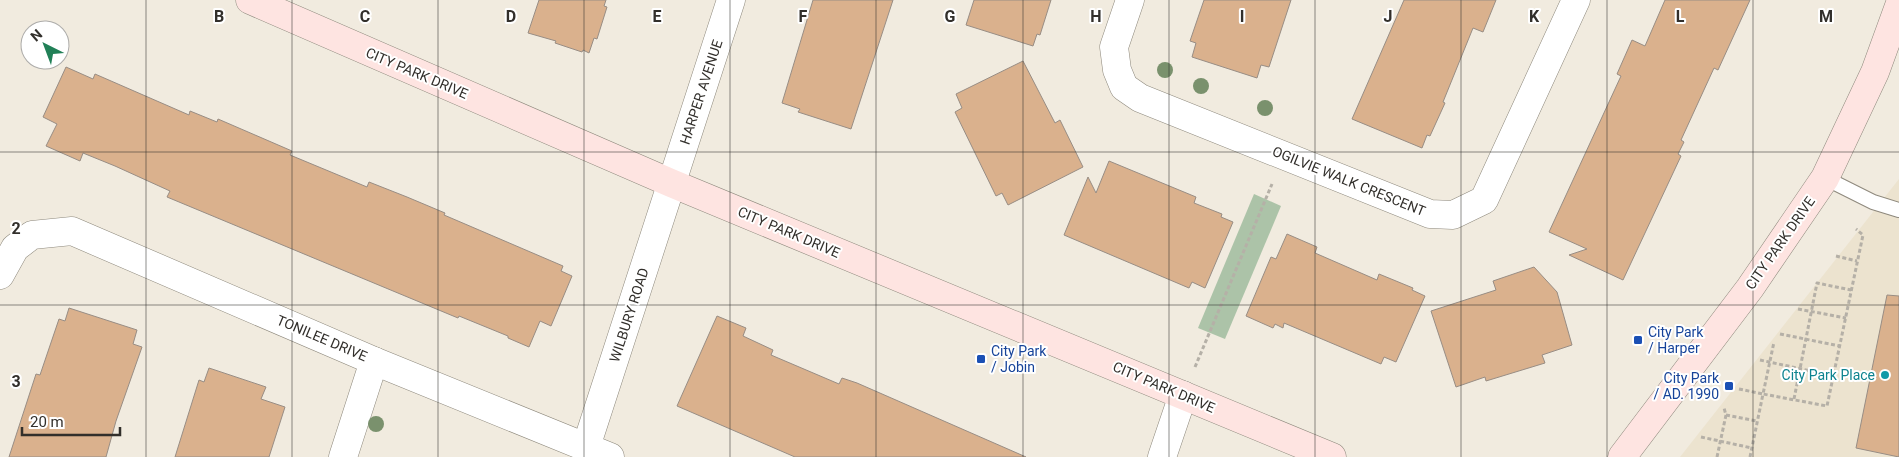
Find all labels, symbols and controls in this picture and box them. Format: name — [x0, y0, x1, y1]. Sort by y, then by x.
text: B — [214, 7, 224, 26]
text: C — [360, 7, 370, 26]
text: D — [506, 7, 516, 26]
text: E — [653, 7, 662, 26]
text: F — [799, 7, 808, 26]
text: G — [945, 7, 956, 26]
text: H — [1090, 7, 1102, 26]
text: I — [1240, 7, 1244, 26]
text: J — [1384, 7, 1392, 26]
text: K — [1529, 7, 1540, 26]
text: L — [1676, 7, 1685, 26]
text: M — [1819, 7, 1833, 26]
north arrow — [20, 20, 70, 70]
text: N — [27, 26, 45, 45]
street label: HARPER AVENUE — [677, 38, 725, 146]
street label: CITY PARK DRIVE — [363, 44, 471, 102]
street label: OGILVIE WALK CRESCENT — [1270, 143, 1429, 219]
street label: CITY PARK DRIVE — [1742, 194, 1818, 292]
street label: CITY PARK DRIVE — [735, 203, 843, 261]
text: 2 — [11, 219, 21, 238]
street label: WILBURY ROAD — [606, 266, 652, 364]
street label: TONILEE DRIVE — [274, 312, 370, 364]
place label: City Park / Harper — [1648, 324, 1704, 356]
marker: City Park / Harper — [1632, 334, 1644, 346]
place label: City Park / Jobin — [991, 343, 1047, 375]
marker: City Park / Jobin — [975, 353, 987, 365]
street label: CITY PARK DRIVE — [1110, 358, 1218, 416]
place label: City Park Place — [1782, 367, 1875, 383]
marker: City Park Place — [1879, 369, 1891, 381]
place label: City Park / AD. 1990 — [1653, 370, 1720, 402]
text: 3 — [11, 372, 21, 391]
marker: City Park / AD. 1990 — [1723, 380, 1735, 392]
scale bar — [22, 404, 120, 436]
text: 20 m — [30, 413, 64, 431]

